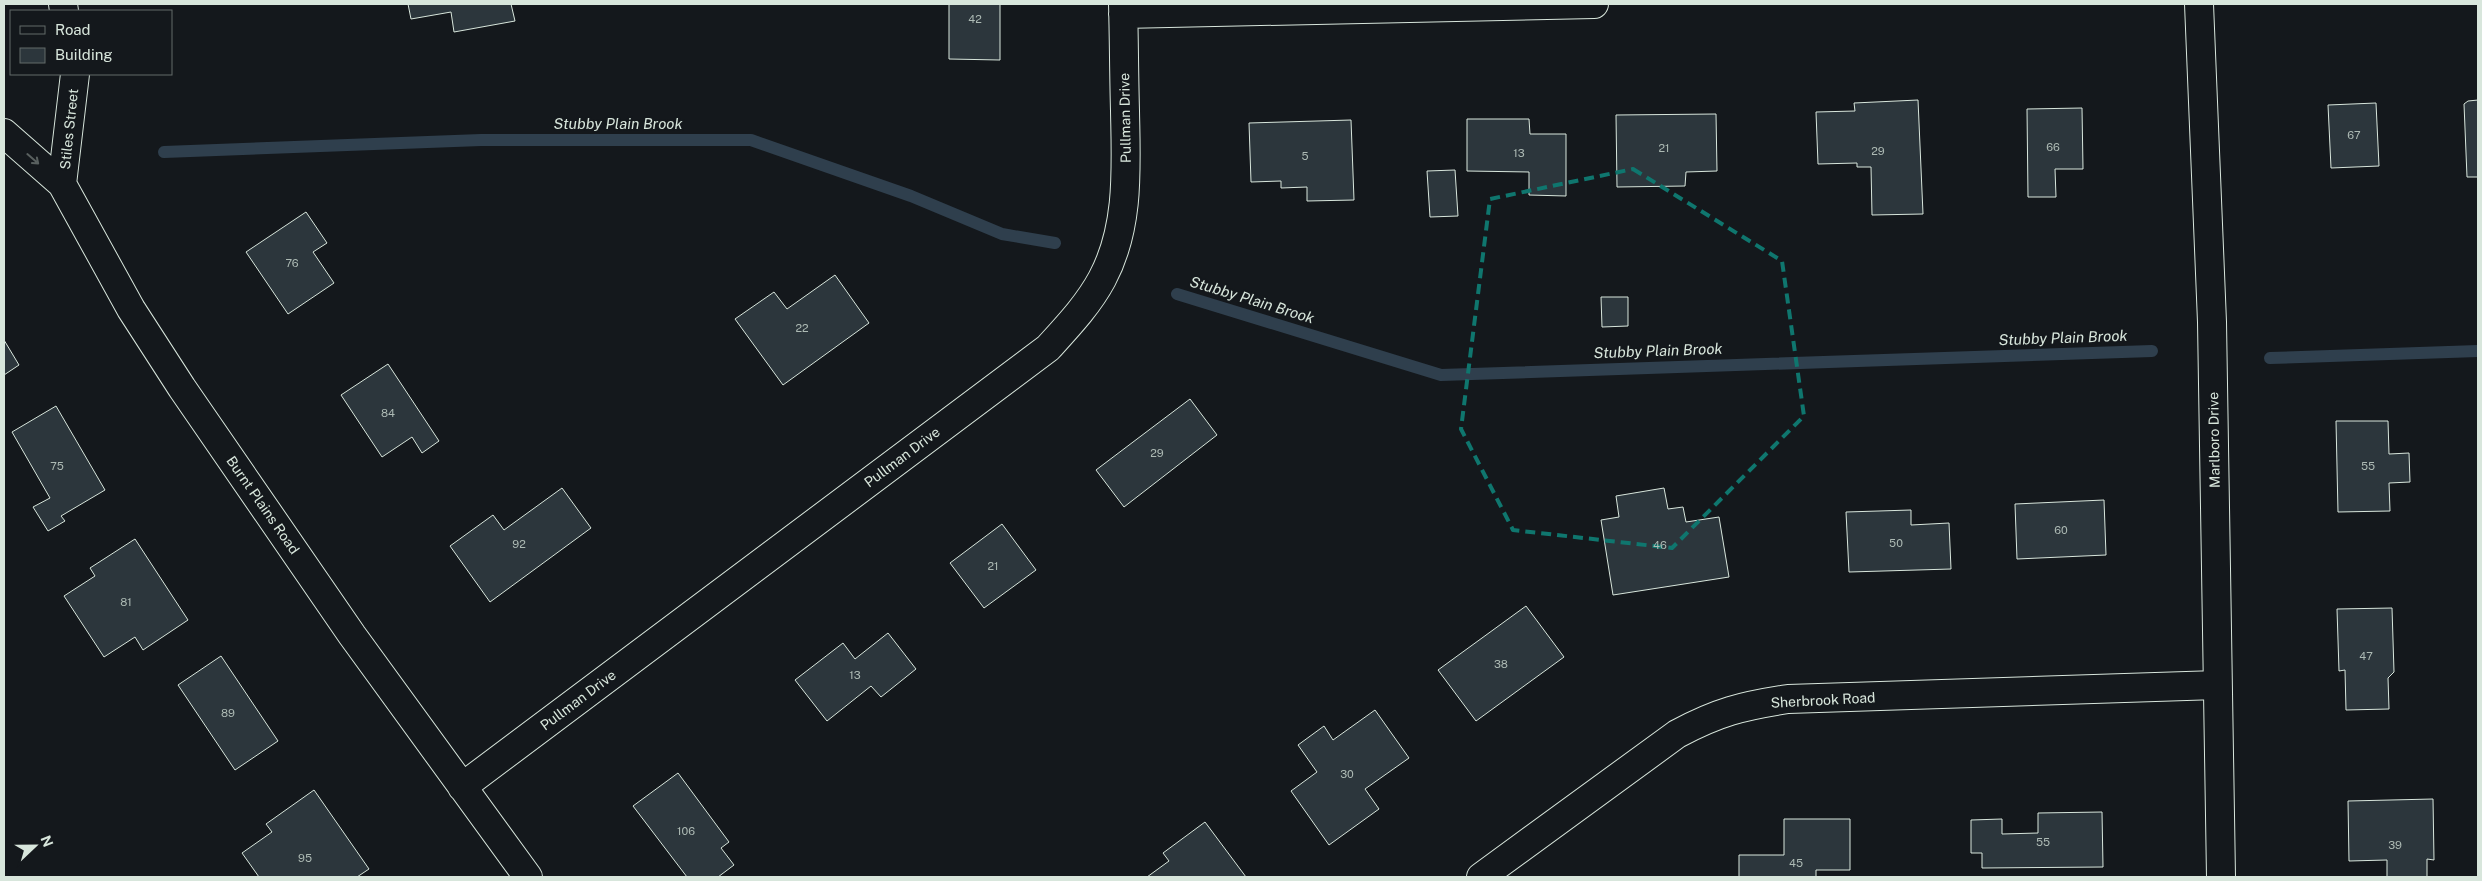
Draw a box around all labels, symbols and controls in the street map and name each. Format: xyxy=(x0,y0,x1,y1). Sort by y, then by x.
legend xyxy=(10,10,172,75)
house number: 42 xyxy=(968,13,982,25)
text: Road xyxy=(55,21,91,38)
text: Building xyxy=(55,46,113,63)
street label: Pullman Drive xyxy=(1116,73,1134,163)
street label: Stiles Street xyxy=(57,88,81,170)
water label: Stubby Plain Brook xyxy=(553,115,683,132)
house number: 67 xyxy=(2347,129,2361,141)
house number: 66 xyxy=(2046,141,2060,153)
house number: 21 xyxy=(1658,142,1670,154)
house number: 29 xyxy=(1871,145,1885,157)
house number: 13 xyxy=(1513,147,1525,159)
house number: 5 xyxy=(1301,150,1309,162)
one-way arrow xyxy=(27,153,40,164)
house number: 76 xyxy=(285,257,299,269)
water label: Stubby Plain Brook xyxy=(1188,273,1317,327)
house number: 22 xyxy=(795,322,809,334)
water label: Stubby Plain Brook xyxy=(1998,327,2129,348)
water label: Stubby Plain Brook xyxy=(1593,340,1724,361)
street label: Marlboro Drive xyxy=(2205,392,2223,488)
house number: 84 xyxy=(381,407,395,419)
street label: Pullman Drive xyxy=(861,423,943,491)
house number: 29 xyxy=(1150,447,1164,459)
street label: Burnt Plains Road xyxy=(223,453,303,557)
house number: 75 xyxy=(50,460,64,472)
house number: 55 xyxy=(2361,460,2375,472)
house number: 60 xyxy=(2054,524,2068,536)
house number: 50 xyxy=(1889,537,1903,549)
house number: 92 xyxy=(512,538,526,550)
house number: 46 xyxy=(1653,539,1667,551)
house number: 21 xyxy=(987,560,999,572)
house number: 81 xyxy=(120,596,132,608)
house number: 47 xyxy=(2359,650,2373,662)
house number: 38 xyxy=(1494,658,1508,670)
street label: Pullman Drive xyxy=(537,666,619,734)
house number: 13 xyxy=(849,669,861,681)
street label: Sherbrook Road xyxy=(1770,689,1876,711)
house number: 89 xyxy=(221,707,235,719)
house number: 30 xyxy=(1340,768,1354,780)
north arrow xyxy=(10,821,60,871)
house number: 106 xyxy=(677,825,695,837)
text: N xyxy=(38,833,57,849)
house number: 55 xyxy=(2036,836,2050,848)
house number: 39 xyxy=(2388,839,2402,851)
house number: 95 xyxy=(298,852,312,864)
house number: 45 xyxy=(1789,857,1803,869)

